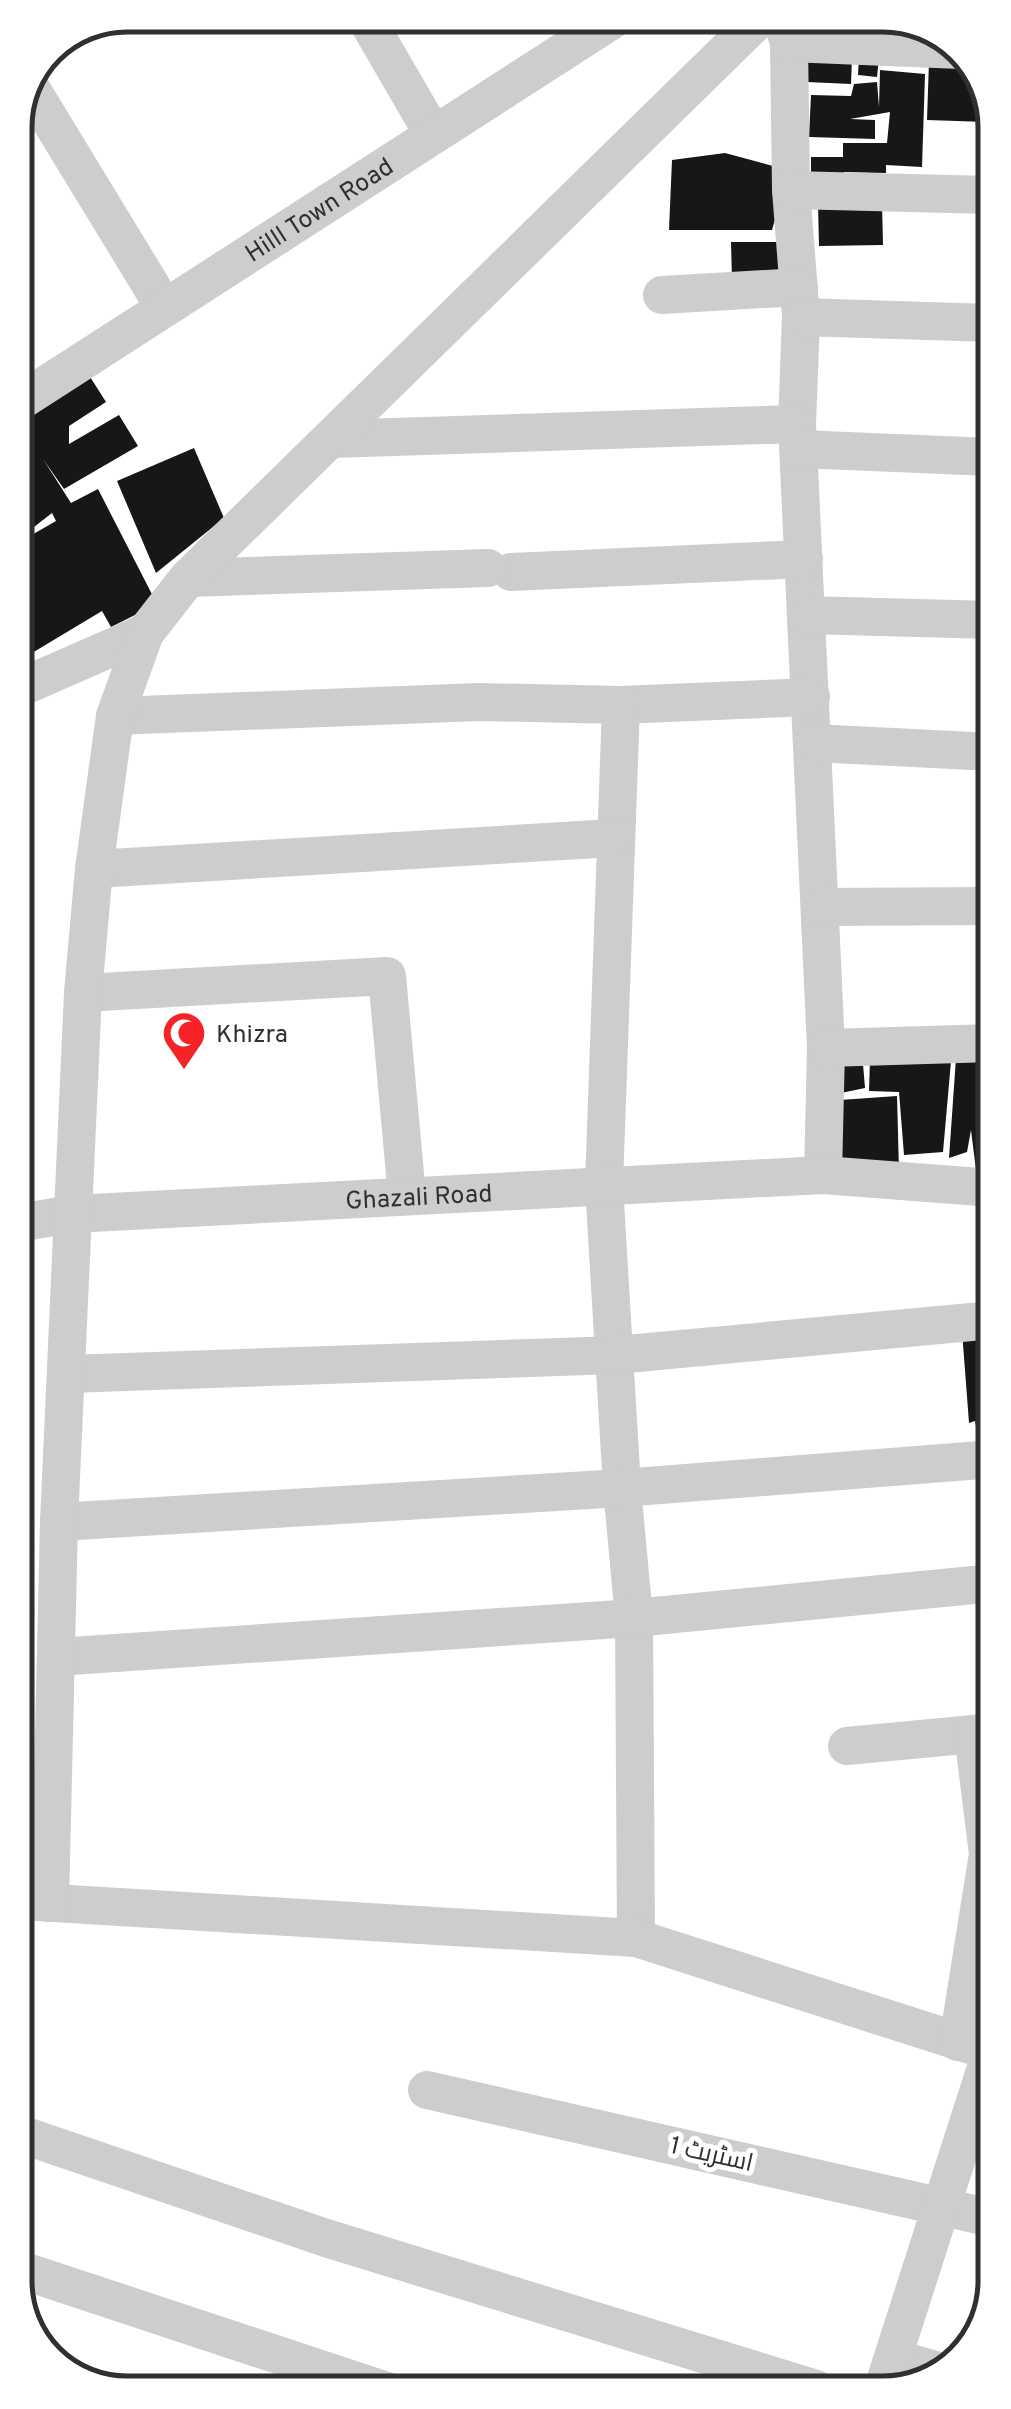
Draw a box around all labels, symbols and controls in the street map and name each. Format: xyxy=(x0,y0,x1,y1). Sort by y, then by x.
street label: Hilll Town Road xyxy=(240,152,401,271)
mosque icon: Khizra xyxy=(161,1010,207,1071)
place label: Khizra xyxy=(216,1020,288,1052)
street label: Ghazali Road xyxy=(345,1179,493,1219)
street label: اسٹریٹ 1 xyxy=(667,2131,756,2181)

